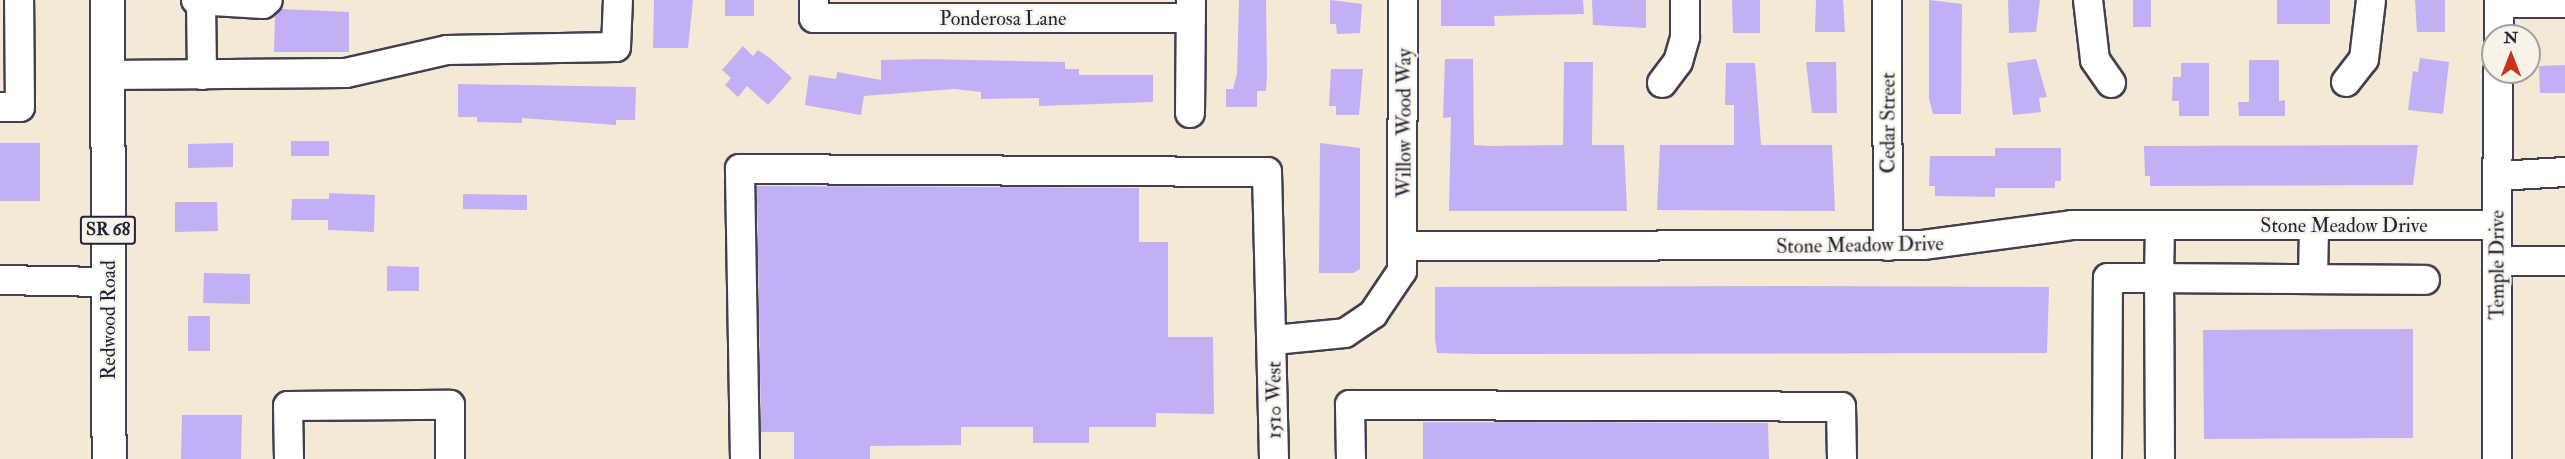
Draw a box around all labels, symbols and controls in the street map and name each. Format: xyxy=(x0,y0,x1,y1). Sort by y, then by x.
street label: Ponderosa Lane xyxy=(940,6,1066,30)
north arrow xyxy=(2481,24,2541,84)
text: N xyxy=(2504,28,2518,48)
street label: Willow Wood Way xyxy=(1392,48,1416,198)
street label: Cedar Street xyxy=(1876,73,1900,173)
street label: Temple Drive xyxy=(2485,210,2509,320)
street label: Stone Meadow Drive xyxy=(2260,213,2428,237)
road number: SR 68 xyxy=(80,215,136,245)
street label: Stone Meadow Drive xyxy=(1776,232,1944,258)
street label: Redwood Road xyxy=(96,260,120,380)
street label: 1510 West xyxy=(1262,361,1286,439)

